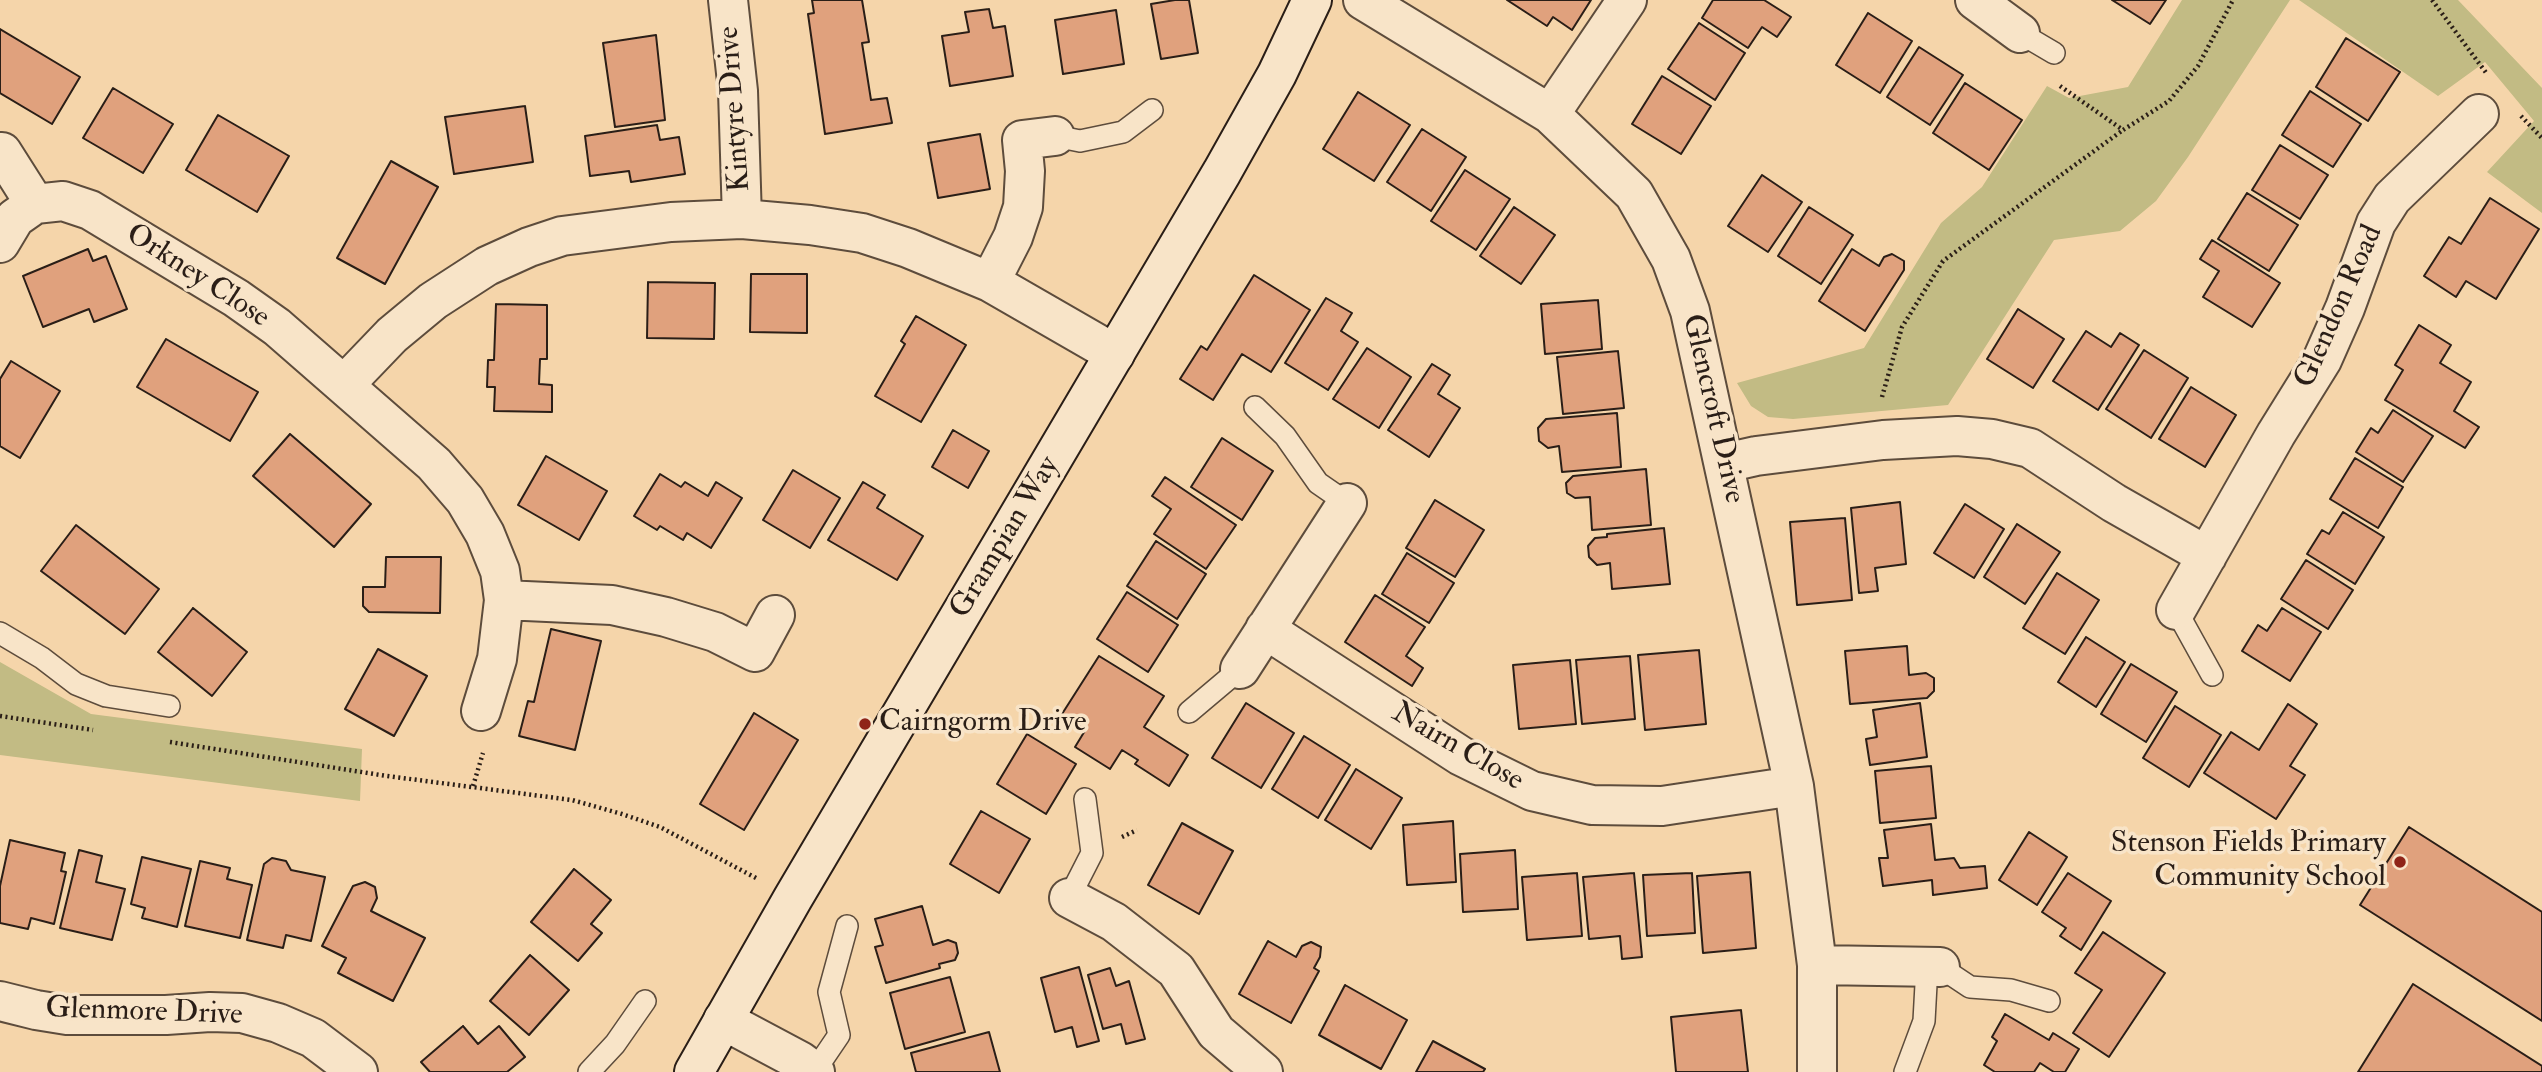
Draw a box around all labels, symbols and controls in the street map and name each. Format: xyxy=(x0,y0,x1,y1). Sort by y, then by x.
street label: Kintyre Drive xyxy=(712,25,760,193)
street label: Orkney Close xyxy=(118,217,276,337)
street label: Glendon Road xyxy=(2288,220,2392,394)
street label: Glencroft Drive xyxy=(1673,311,1751,507)
street label: Grampian Way xyxy=(944,451,1068,625)
street label: Nairn Close xyxy=(1385,696,1529,800)
place label: Cairngorm Drive xyxy=(879,706,1086,742)
marker: Cairngorm Drive xyxy=(857,716,873,732)
place label: Stenson Fields Primary Community School xyxy=(2111,827,2386,897)
marker: Stenson Fields Primary Community School xyxy=(2392,854,2408,870)
street label: Glenmore Drive xyxy=(45,992,243,1034)

